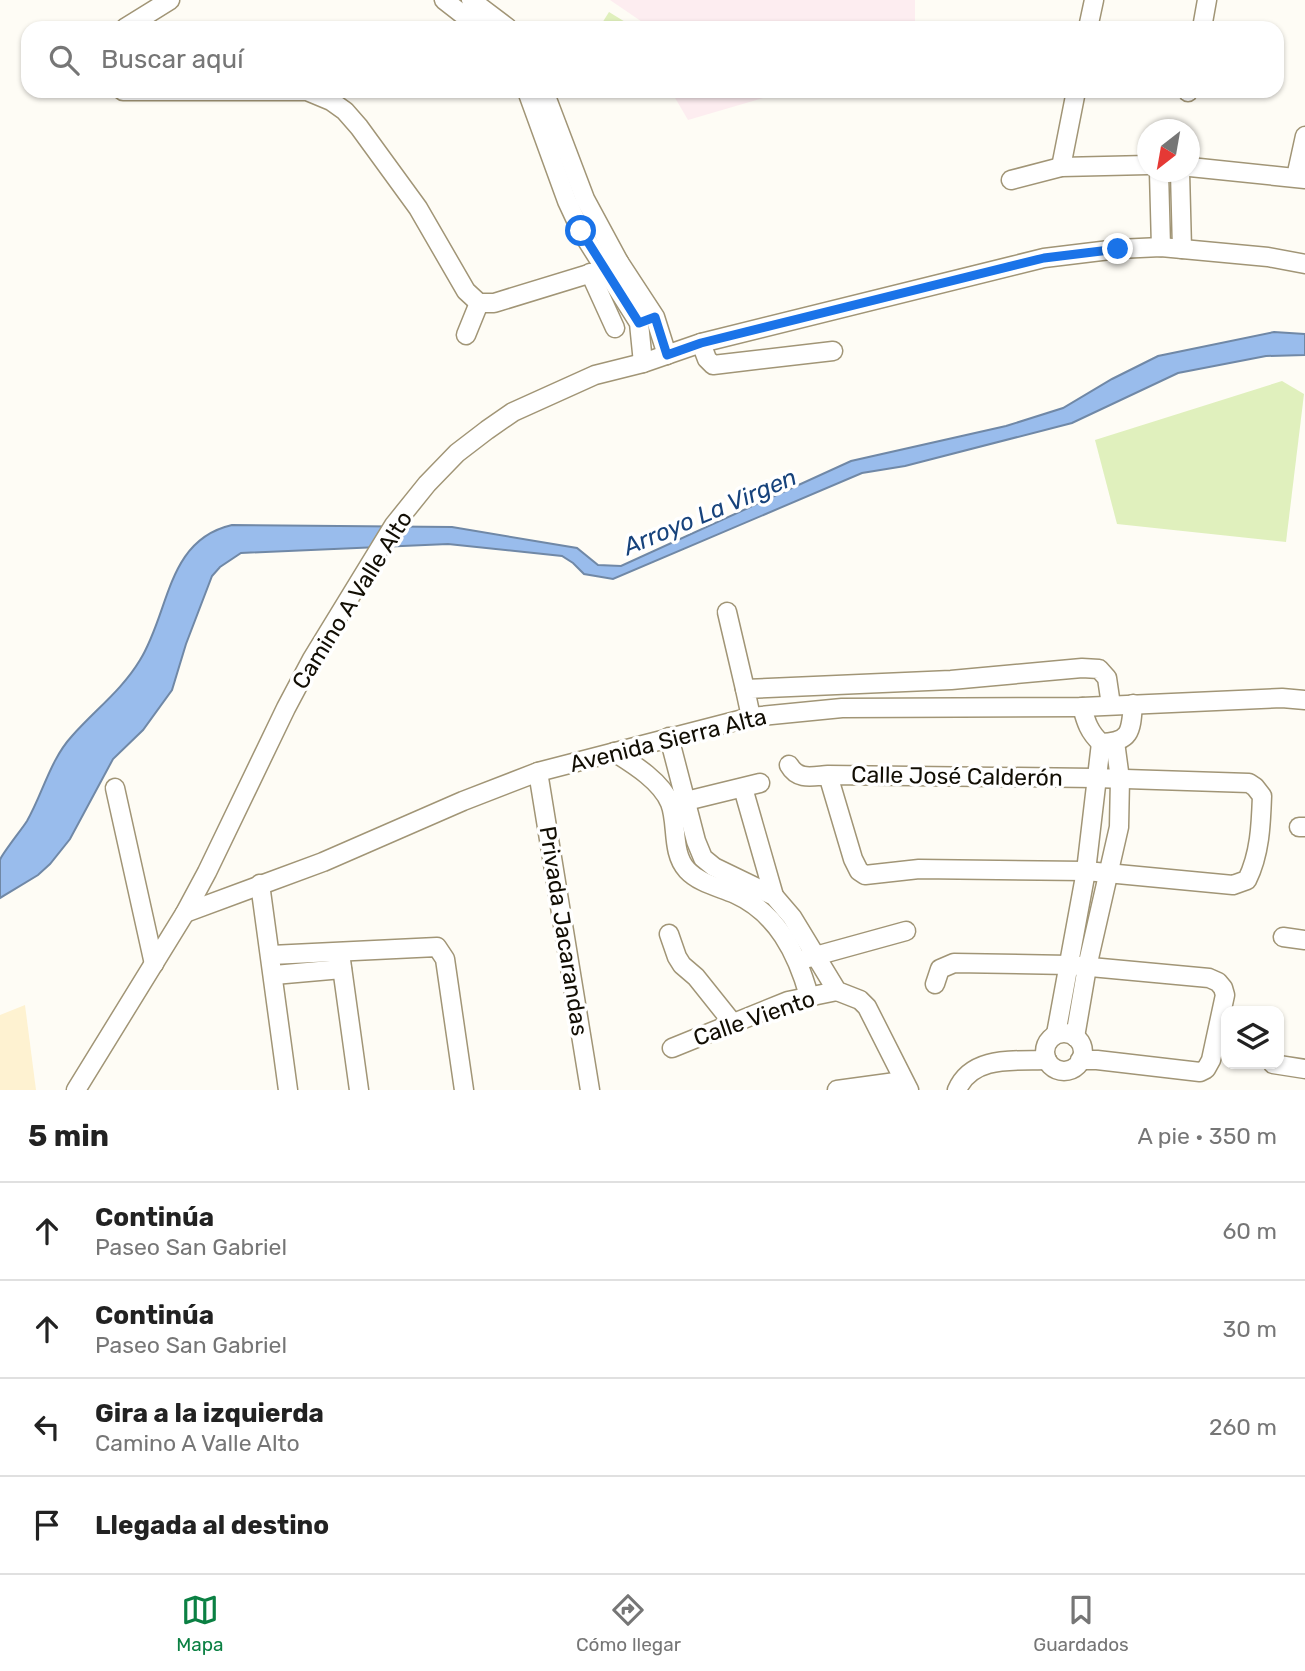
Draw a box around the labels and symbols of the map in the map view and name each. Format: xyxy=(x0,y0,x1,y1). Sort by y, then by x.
north arrow xyxy=(1137,119,1200,182)
route start xyxy=(565,215,596,246)
route end xyxy=(1102,233,1133,264)
water label: Arroyo La Virgen xyxy=(617,463,801,562)
street label: Camino A Valle Alto xyxy=(286,506,418,694)
street label: Avenida Sierra Alta xyxy=(567,702,769,778)
street label: Calle José Calderón xyxy=(851,760,1063,792)
street label: Privada Jacarandas xyxy=(534,824,594,1038)
street label: Calle Viento xyxy=(690,984,818,1052)

